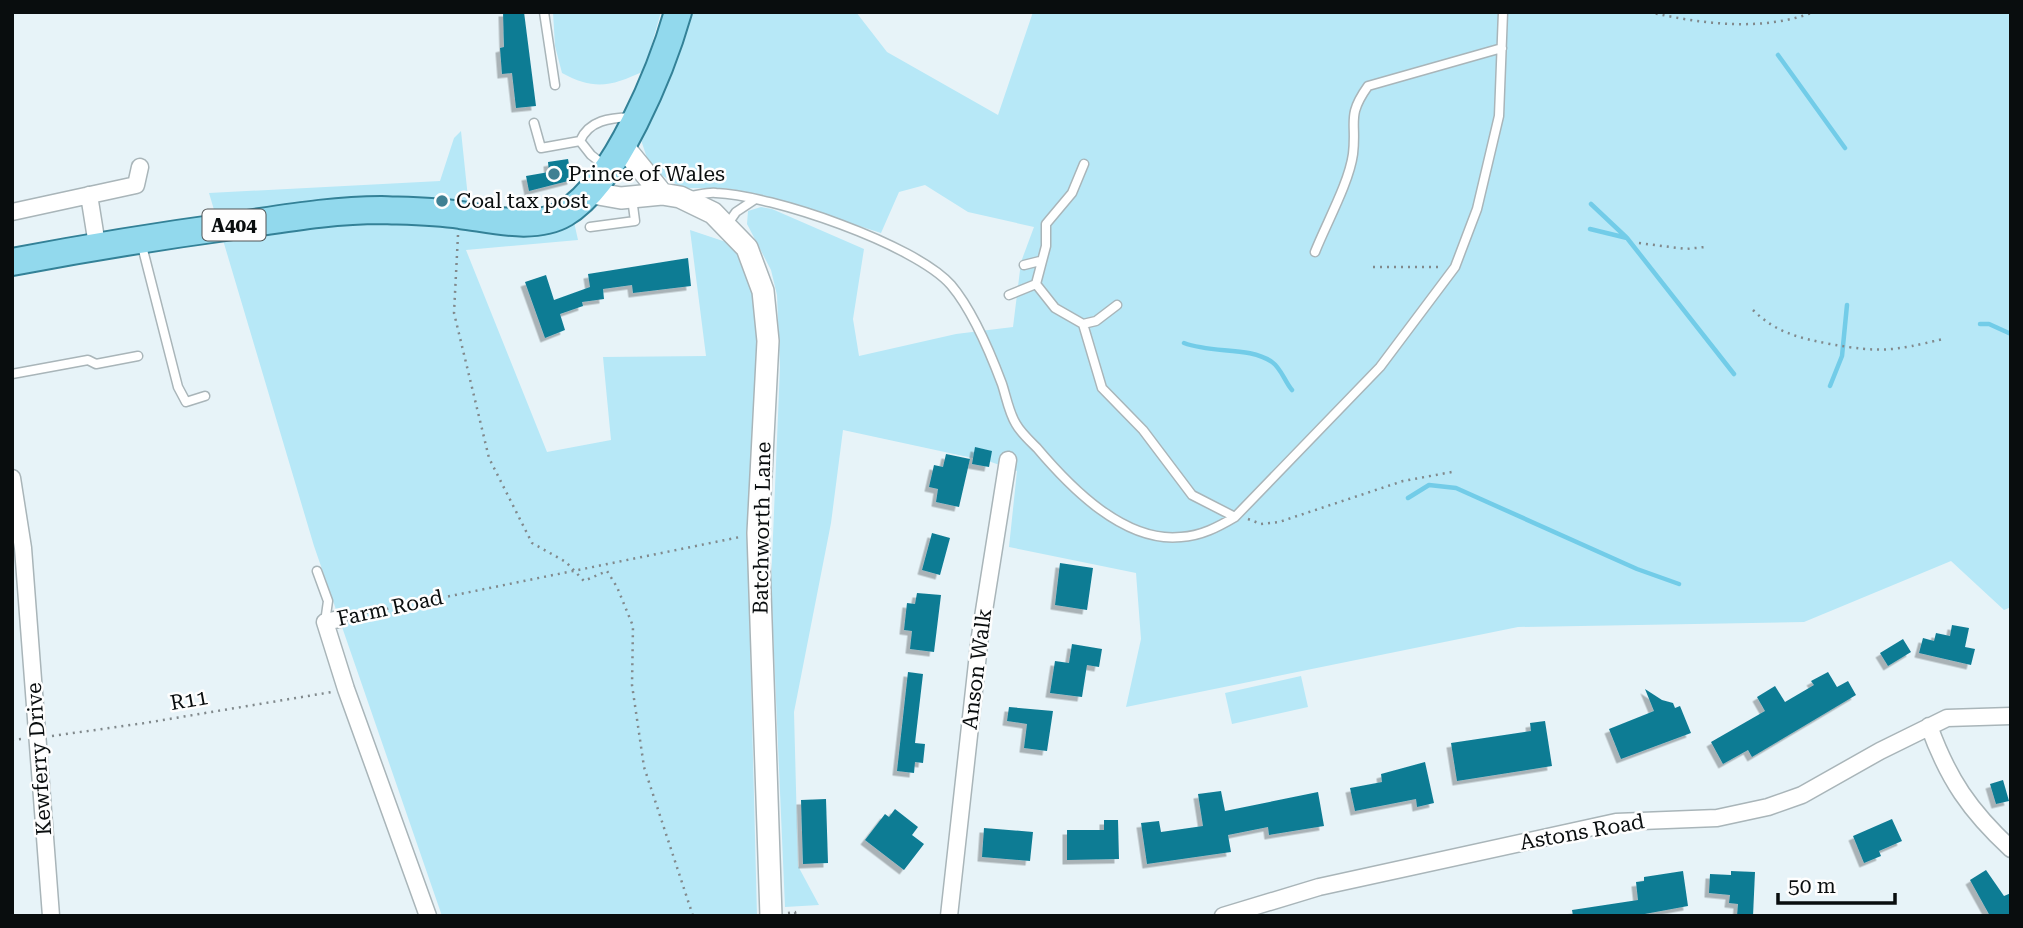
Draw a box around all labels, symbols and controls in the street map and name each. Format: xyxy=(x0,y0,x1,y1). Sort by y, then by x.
place label: Prince of Wales xyxy=(568,162,725,186)
marker: Prince of Wales xyxy=(546,166,562,182)
place label: Coal tax post xyxy=(456,189,588,213)
marker: Coal tax post xyxy=(434,193,450,209)
road number: A404 xyxy=(202,210,266,241)
street label: Batchworth Lane xyxy=(748,441,776,615)
street label: Farm Road xyxy=(335,585,446,631)
street label: Anson Walk xyxy=(958,607,996,731)
street label: Kewferry Drive xyxy=(22,682,56,836)
street label: R11 xyxy=(168,685,210,715)
street label: Astons Road xyxy=(1518,809,1647,855)
scale bar xyxy=(1778,862,1895,906)
text: 50 m xyxy=(1788,874,1836,898)

